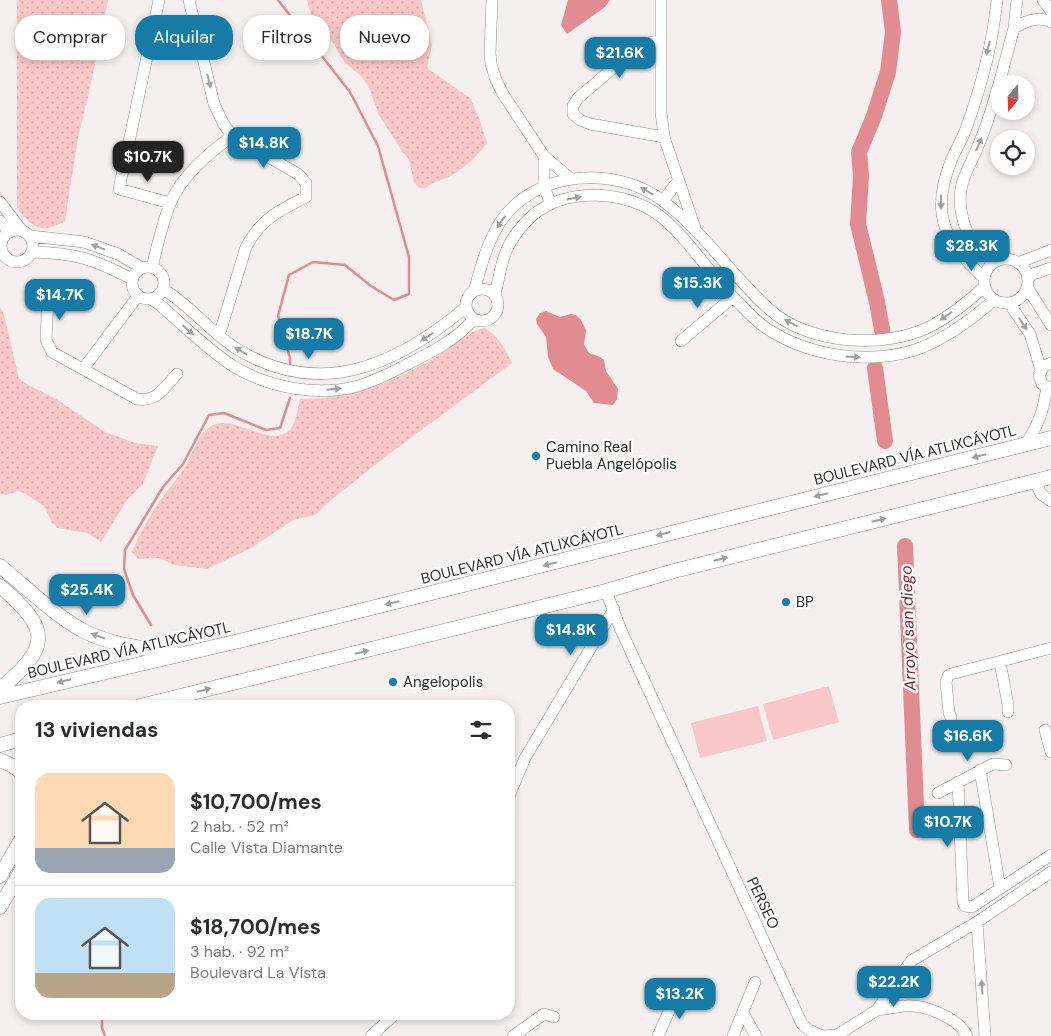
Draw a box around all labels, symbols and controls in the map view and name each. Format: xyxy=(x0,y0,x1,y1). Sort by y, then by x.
chip: Comprar xyxy=(15,15,125,60)
chip: Alquilar xyxy=(135,15,233,60)
chip: Filtros xyxy=(243,15,330,60)
chip: Nuevo xyxy=(340,15,429,60)
pin: $21.6K xyxy=(579,36,661,79)
one-way arrow xyxy=(984,40,992,55)
text: $21.6K xyxy=(596,42,644,63)
one-way arrow xyxy=(205,74,213,89)
north arrow xyxy=(990,75,1035,120)
map controls xyxy=(990,75,1035,175)
pin: $14.8K xyxy=(223,126,305,169)
button: locate xyxy=(990,130,1035,175)
text: $14.8K xyxy=(239,132,289,153)
one-way arrow xyxy=(976,137,983,152)
pin: $10.7K xyxy=(107,140,189,183)
text: $10.7K xyxy=(124,146,172,167)
one-way arrow xyxy=(639,187,654,195)
one-way arrow xyxy=(567,193,583,201)
one-way arrow xyxy=(937,195,945,211)
one-way arrow xyxy=(497,215,506,229)
pin: $28.3K xyxy=(931,230,1013,272)
text: $28.3K xyxy=(945,235,999,256)
one-way arrow xyxy=(90,243,105,251)
pin: $15.3K xyxy=(657,266,739,309)
text: $15.3K xyxy=(673,272,723,293)
pin: $14.7K xyxy=(19,278,101,321)
text: $14.7K xyxy=(36,284,84,305)
one-way arrow xyxy=(939,311,952,321)
pin: $18.7K xyxy=(268,318,350,360)
one-way arrow xyxy=(1019,318,1028,331)
one-way arrow xyxy=(784,319,799,327)
text: $18.7K xyxy=(285,323,333,344)
one-way arrow xyxy=(182,324,194,336)
one-way arrow xyxy=(420,333,433,342)
one-way arrow xyxy=(235,346,248,355)
one-way arrow xyxy=(845,353,861,361)
one-way arrow xyxy=(326,385,342,393)
street label: BOULEVARD VÍA ATLIXCÁYOTL xyxy=(812,420,1018,490)
place label: Camino Real Puebla Angelópolis xyxy=(546,437,677,474)
marker: Camino Real Puebla Angelópolis xyxy=(530,450,542,462)
one-way arrow xyxy=(971,452,986,460)
one-way arrow xyxy=(813,491,828,499)
one-way arrow xyxy=(872,516,887,524)
street label: BOULEVARD VÍA ATLIXCÁYOTL xyxy=(419,519,625,589)
one-way arrow xyxy=(656,530,671,538)
one-way arrow xyxy=(714,555,729,563)
one-way arrow xyxy=(542,560,557,568)
water label: Arroyo san diego xyxy=(895,565,921,692)
pin: $25.4K xyxy=(46,574,128,616)
text: $25.4K xyxy=(60,579,114,600)
place label: BP xyxy=(796,592,814,612)
marker: BP xyxy=(780,596,792,608)
one-way arrow xyxy=(384,599,399,607)
pin: $14.8K xyxy=(530,614,612,656)
street label: BOULEVARD VÍA ATLIXCÁYOTL xyxy=(26,617,233,683)
text: $14.8K xyxy=(546,619,596,640)
one-way arrow xyxy=(90,632,105,640)
one-way arrow xyxy=(354,648,369,656)
place label: Angelopolis xyxy=(403,672,483,692)
marker: Angelopolis xyxy=(387,676,399,688)
one-way arrow xyxy=(57,677,72,685)
one-way arrow xyxy=(196,686,212,694)
text: 13 viviendas xyxy=(35,716,158,744)
icon: filters xyxy=(467,716,495,744)
pin: $16.6K xyxy=(927,720,1009,762)
text: $16.6K xyxy=(943,725,993,746)
text: $10,700/mes xyxy=(190,788,322,816)
icon: home xyxy=(75,793,135,853)
pin: $10.7K xyxy=(907,806,989,848)
text: $10.7K xyxy=(924,811,972,832)
text: 2 hab. · 52 m² xyxy=(190,816,289,837)
text: Calle Vista Diamante xyxy=(190,837,343,858)
street label: PERSEO xyxy=(742,874,784,932)
text: $18,700/mes xyxy=(190,913,321,941)
icon: home xyxy=(75,918,135,978)
text: 3 hab. · 92 m² xyxy=(190,941,289,962)
text: Boulevard La Vista xyxy=(190,962,326,983)
pin: $22.2K xyxy=(853,966,935,1008)
text: $22.2K xyxy=(868,971,920,992)
pin: $13.2K xyxy=(639,978,721,1020)
one-way arrow xyxy=(978,979,986,995)
text: $13.2K xyxy=(656,983,704,1004)

